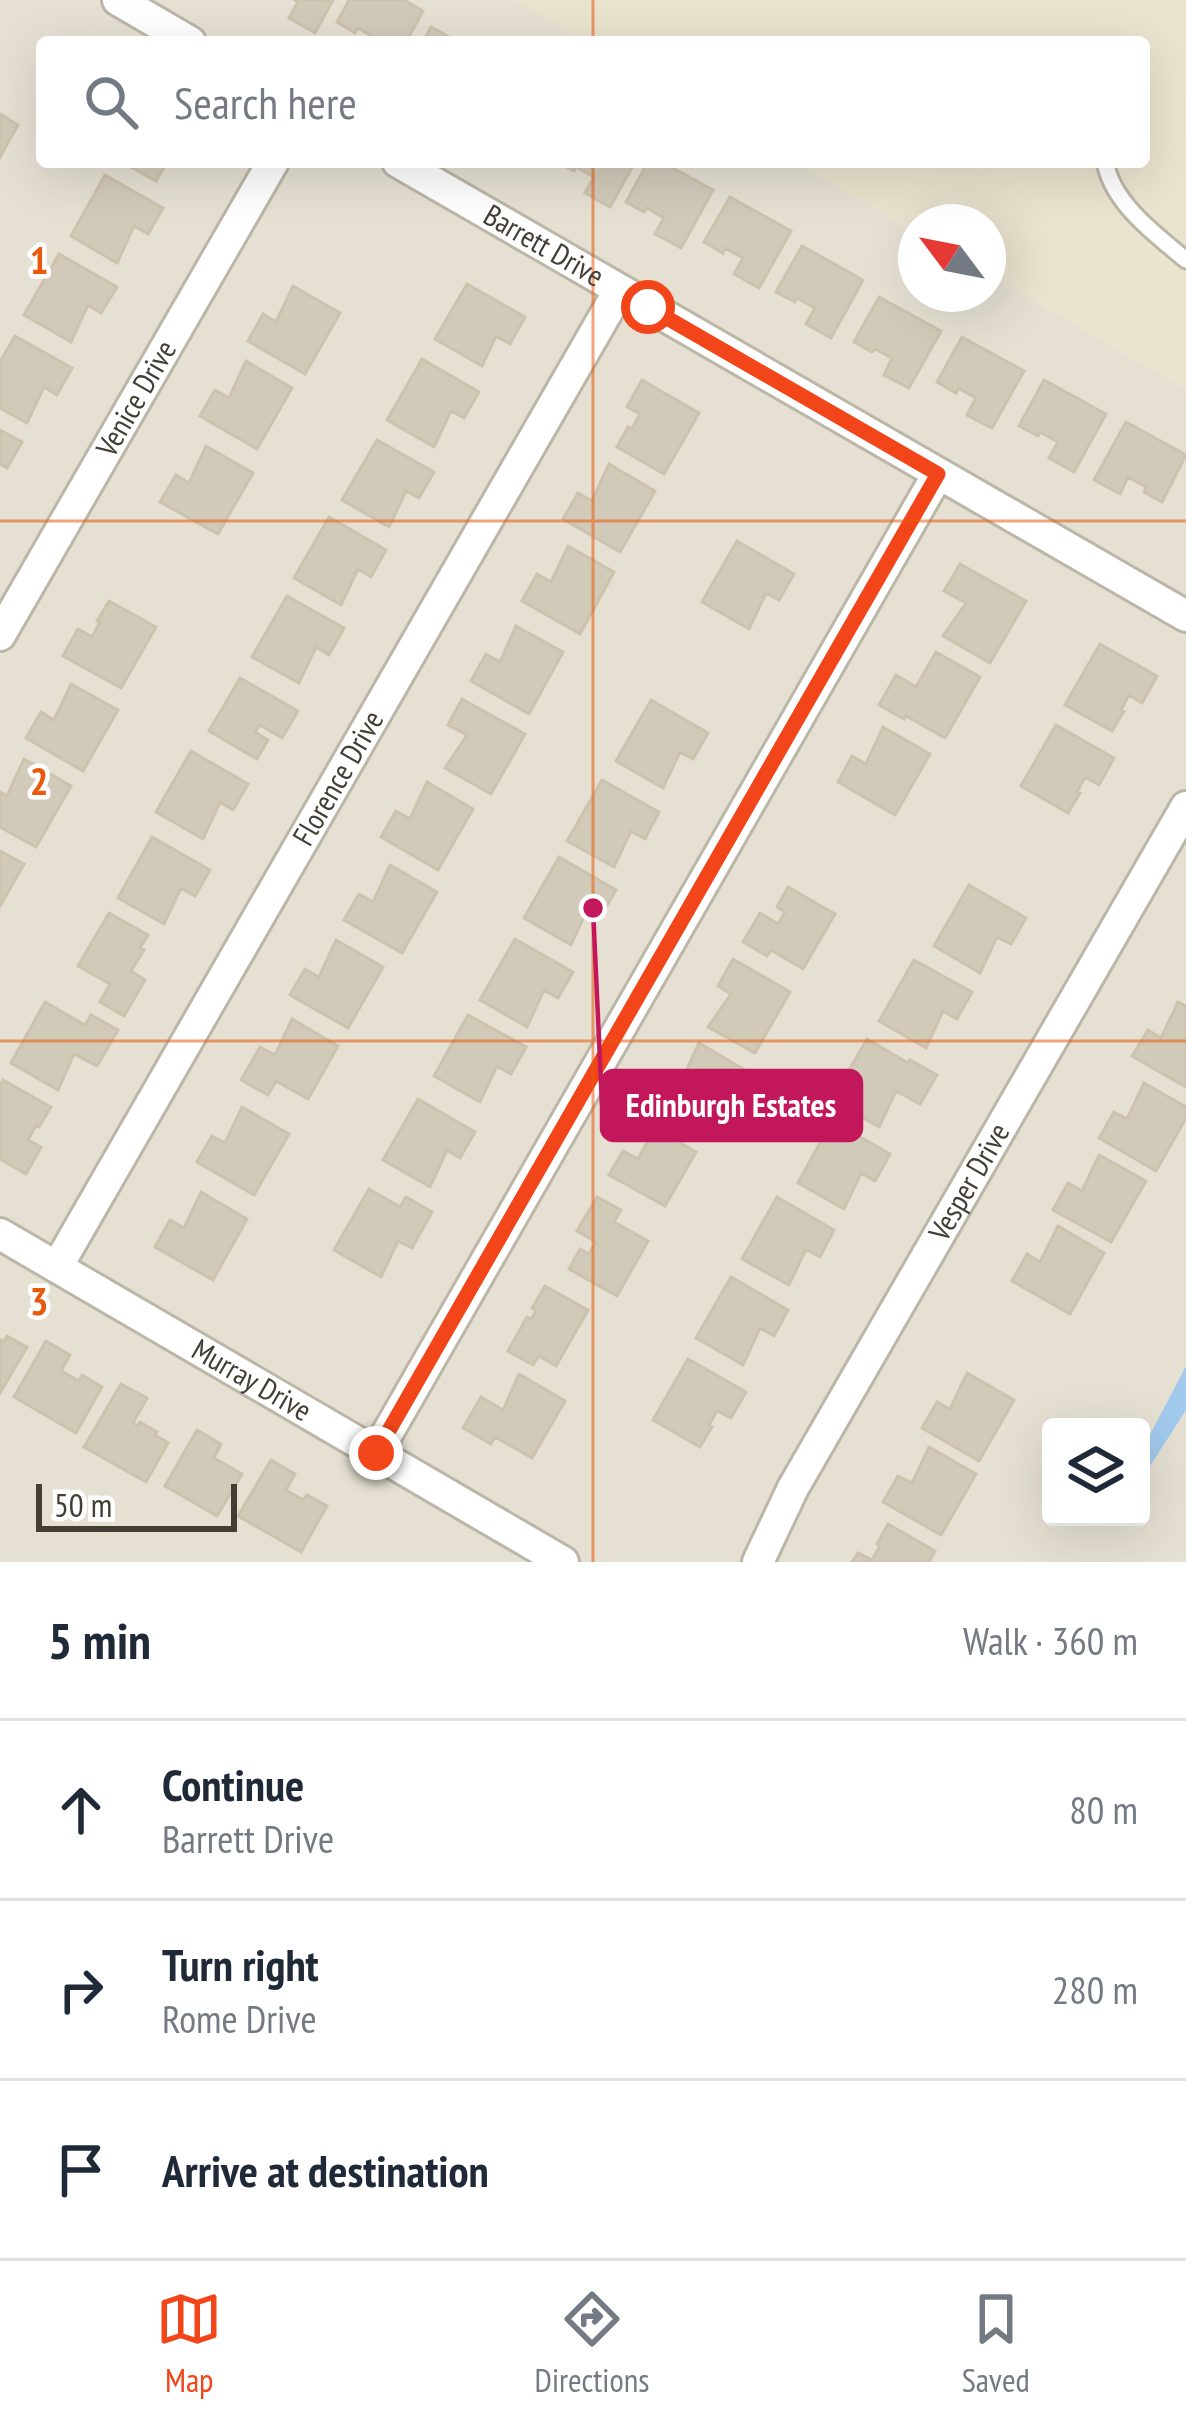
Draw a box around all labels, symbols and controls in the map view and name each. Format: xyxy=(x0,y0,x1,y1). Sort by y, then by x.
search box xyxy=(36,36,1150,168)
icon: search xyxy=(78,69,144,135)
text: Search here xyxy=(174,73,357,131)
street label: Barrett Drive xyxy=(477,195,611,295)
north arrow xyxy=(898,204,1006,312)
text: 1 xyxy=(30,234,48,285)
route start xyxy=(621,280,675,334)
street label: Venice Drive xyxy=(86,333,184,464)
street label: Florence Drive xyxy=(283,703,391,852)
text: 2 xyxy=(30,755,48,806)
callout: Edinburgh Estates xyxy=(602,1071,861,1140)
text: Edinburgh Estates xyxy=(626,1083,836,1126)
street label: Vesper Drive xyxy=(918,1116,1017,1248)
text: 3 xyxy=(30,1275,48,1326)
street label: Murray Drive xyxy=(185,1329,319,1429)
map controls xyxy=(1042,1418,1150,1526)
button: layers xyxy=(1042,1418,1150,1526)
route end xyxy=(349,1426,403,1480)
scale bar xyxy=(36,1478,237,1531)
text: 50 m xyxy=(54,1483,112,1526)
text: 5 min xyxy=(48,1607,151,1673)
text: Walk · 360 m xyxy=(963,1615,1138,1666)
text: Continue xyxy=(162,1755,304,1813)
icon: ahead xyxy=(48,1777,114,1843)
text: 80 m xyxy=(1069,1784,1138,1835)
text: Barrett Drive xyxy=(162,1813,334,1864)
text: Turn right xyxy=(162,1935,319,1993)
icon: right xyxy=(48,1957,114,2023)
text: 280 m xyxy=(1052,1964,1138,2015)
text: Rome Drive xyxy=(162,1993,317,2044)
icon: arrive xyxy=(48,2137,114,2203)
text: Arrive at destination xyxy=(162,2141,489,2199)
tab: Map xyxy=(156,2286,222,2401)
tab: Directions xyxy=(535,2286,649,2401)
tab: Saved xyxy=(962,2286,1030,2401)

